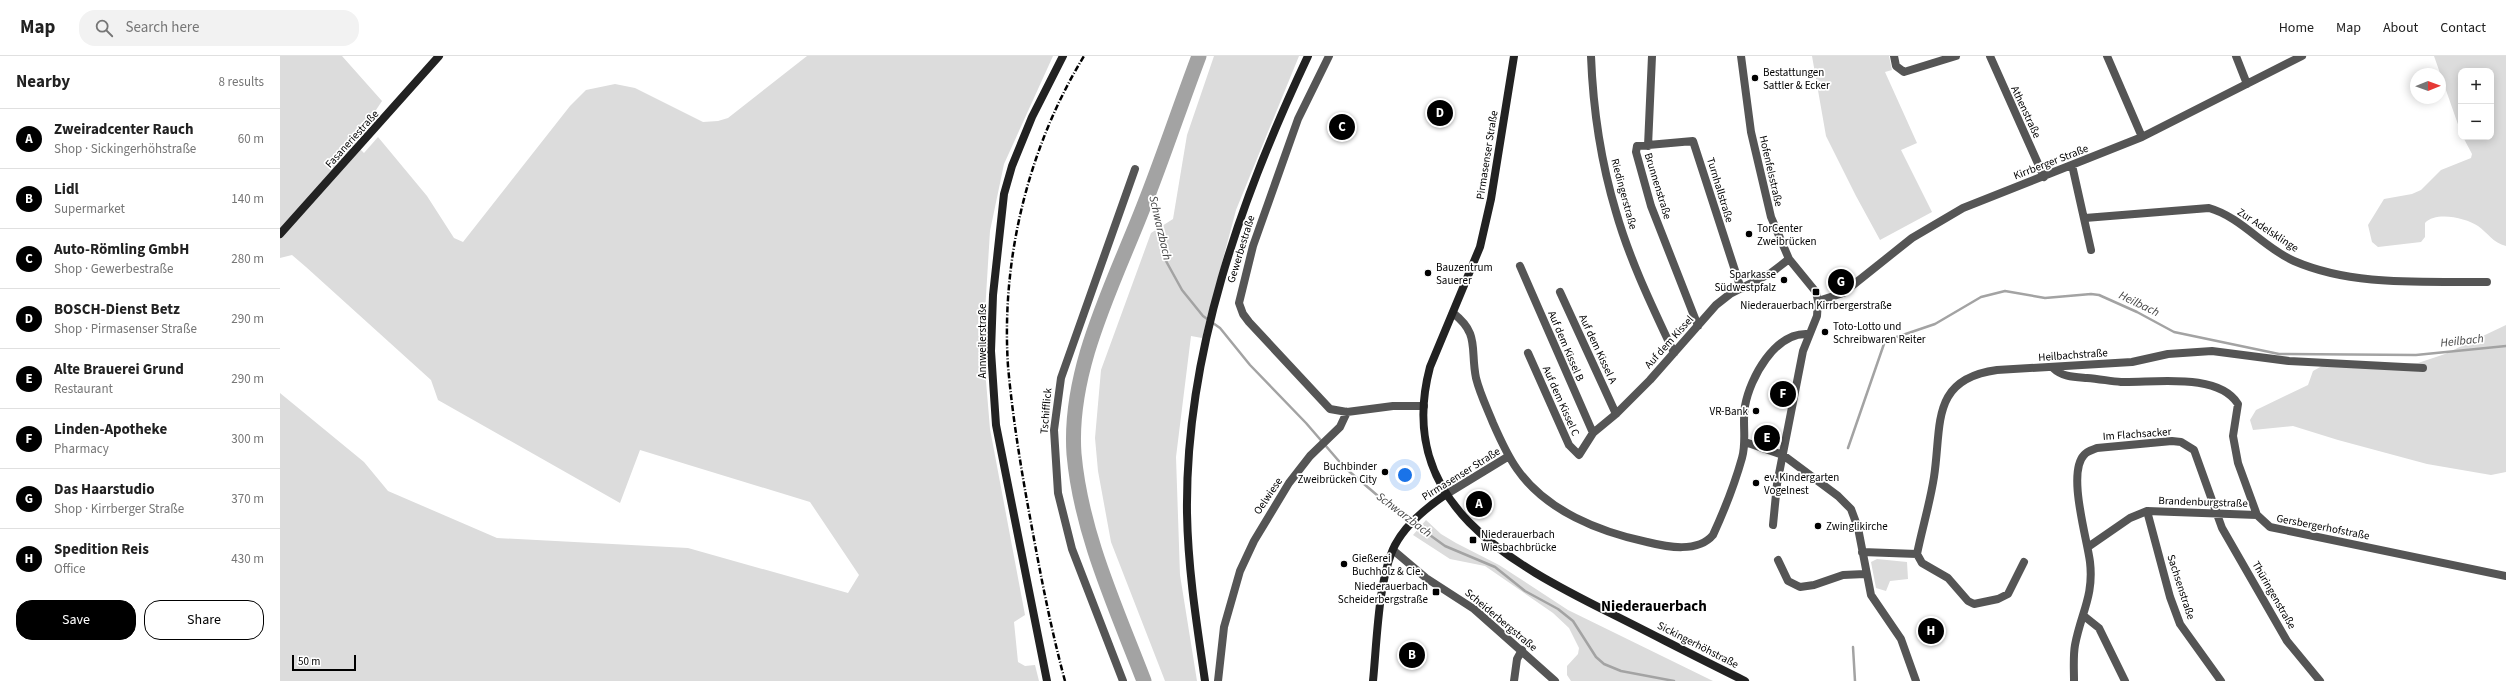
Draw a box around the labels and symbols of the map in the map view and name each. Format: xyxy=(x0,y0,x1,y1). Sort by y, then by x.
place label: Bestattungen Sattler & Ecker xyxy=(1763,65,1830,93)
north arrow xyxy=(2410,68,2446,104)
marker: Bestattungen Sattler & Ecker xyxy=(1750,73,1760,83)
street label: Athenstraße xyxy=(2007,83,2045,141)
pin: D xyxy=(1427,98,1453,128)
street label: Fasaneriestraße xyxy=(322,106,382,171)
street label: Pirmasenser Straße xyxy=(1473,109,1502,201)
pin: C xyxy=(1329,112,1355,142)
street label: Hofenfelsstraße xyxy=(1756,134,1787,209)
street label: Kirrberger Straße xyxy=(2011,141,2091,183)
street label: Brunnenstraße xyxy=(1641,151,1675,222)
street label: Turnhallstraße xyxy=(1703,156,1737,225)
street label: Riedingerstraße xyxy=(1607,157,1641,232)
water label: Schwarzbach xyxy=(1144,194,1176,262)
street label: Zur Adelsklinge xyxy=(2234,205,2302,256)
street label: Gewerbestraße xyxy=(1224,213,1259,285)
place label: TorCenter Zweibrücken xyxy=(1757,221,1816,249)
marker: TorCenter Zweibrücken xyxy=(1744,229,1754,239)
place label: Bauzentrum Sauerer xyxy=(1436,260,1493,288)
place label: Sparkasse Südwestpfalz xyxy=(1715,267,1777,295)
pin: G xyxy=(1828,267,1854,297)
marker: Bauzentrum Sauerer xyxy=(1423,268,1433,278)
marker: Sparkasse Südwestpfalz xyxy=(1779,275,1789,285)
marker: Niederauerbach Kirrbergerstraße xyxy=(1811,287,1821,297)
water label: Heilbach xyxy=(2116,287,2162,321)
place label: Niederauerbach Kirrbergerstraße xyxy=(1740,298,1892,313)
street label: Annweilerstraße xyxy=(975,303,990,379)
street label: Auf dem Kissel B xyxy=(1544,308,1588,384)
street label: Auf dem Kissel A xyxy=(1575,312,1621,386)
street label: Auf dem Kissel xyxy=(1641,312,1697,372)
place label: Toto-Lotto und Schreibwaren Reiter xyxy=(1833,319,1926,347)
marker: Toto-Lotto und Schreibwaren Reiter xyxy=(1820,327,1830,337)
water label: Heilbach xyxy=(2440,330,2484,352)
street label: Heilbachstraße xyxy=(2038,345,2109,365)
street label: Auf dem Kissel C xyxy=(1539,364,1583,438)
pin: F xyxy=(1770,379,1796,409)
street label: Tschifflick xyxy=(1037,387,1056,435)
place label: VR-Bank xyxy=(1710,404,1749,419)
marker: VR-Bank xyxy=(1751,406,1761,416)
pin: E xyxy=(1754,423,1780,453)
street label: Im Flachsacker xyxy=(2102,424,2172,444)
street label: Pirmasenser Straße xyxy=(1419,444,1504,504)
place label: Buchbinder Zweibrücken City xyxy=(1298,459,1377,487)
your location xyxy=(1395,465,1415,485)
marker: Buchbinder Zweibrücken City xyxy=(1380,467,1390,477)
place label: ev. Kindergarten Vogelnest xyxy=(1764,470,1839,498)
street label: Oelwiese xyxy=(1250,474,1286,517)
marker: ev. Kindergarten Vogelnest xyxy=(1751,478,1761,488)
water label: Schwarzbach xyxy=(1373,488,1435,542)
pin: A xyxy=(1466,489,1492,519)
street label: Brandenburgstraße xyxy=(2158,493,2249,511)
street label: Gersbergerhofstraße xyxy=(2275,511,2371,543)
place label: Zwinglikirche xyxy=(1826,519,1888,534)
marker: Zwinglikirche xyxy=(1813,521,1823,531)
place label: Niederauerbach Wiesbachbrücke xyxy=(1481,527,1557,555)
marker: Niederauerbach Wiesbachbrücke xyxy=(1468,535,1478,545)
place label: Gießerei Buchholz & Cie. xyxy=(1352,551,1423,579)
street label: Sachsenstraße xyxy=(2163,553,2199,622)
street label: Thüringenstraße xyxy=(2248,558,2300,632)
marker: Gießerei Buchholz & Cie. xyxy=(1339,559,1349,569)
place label: Niederauerbach Scheiderbergstraße xyxy=(1338,579,1429,607)
street label: Scheiderbergstraße xyxy=(1462,585,1541,655)
marker: Niederauerbach Scheiderbergstraße xyxy=(1431,587,1441,597)
district label: Niederauerbach xyxy=(1601,596,1707,617)
pin: H xyxy=(1918,616,1944,646)
street label: Sickingerhöhstraße xyxy=(1655,618,1742,672)
pin: B xyxy=(1399,640,1425,670)
scale bar xyxy=(292,653,356,672)

